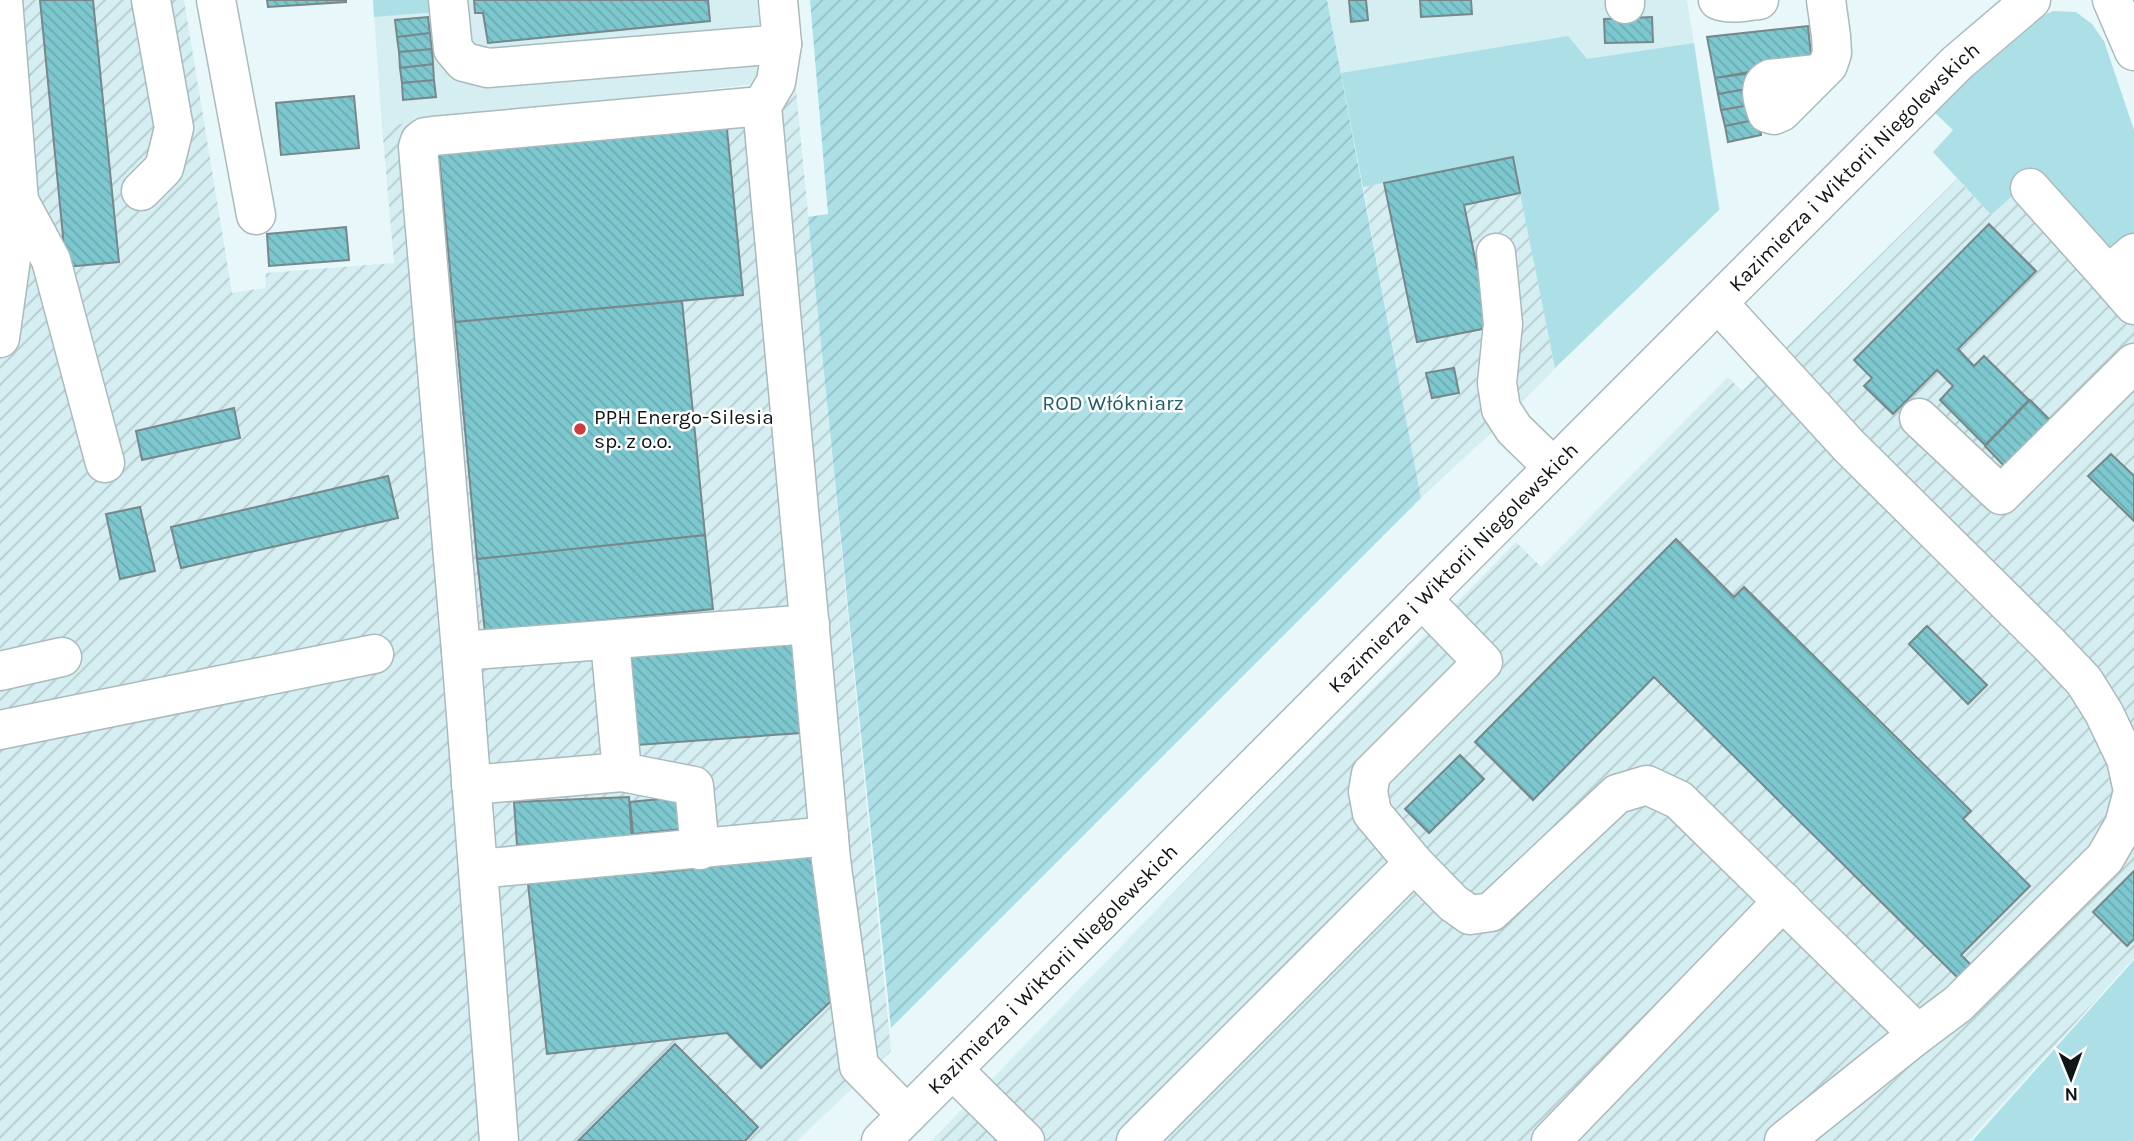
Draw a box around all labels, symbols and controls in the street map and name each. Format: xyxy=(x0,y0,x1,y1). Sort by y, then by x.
street label: Kazimierza i Wiktorii Niegolewskich xyxy=(1724,37,1984,296)
park label: ROD Włókniarz xyxy=(1042,391,1184,415)
place label: PPH Energo-Silesia sp. z o.o. xyxy=(594,405,774,453)
marker: PPH Energo-Silesia sp. z o.o. xyxy=(572,421,588,437)
street label: Kazimierza i Wiktorii Niegolewskich xyxy=(1323,438,1583,698)
street label: Kazimierza i Wiktorii Niegolewskich xyxy=(923,839,1182,1099)
north arrow xyxy=(2036,1043,2106,1113)
text: N xyxy=(2064,1083,2078,1105)

